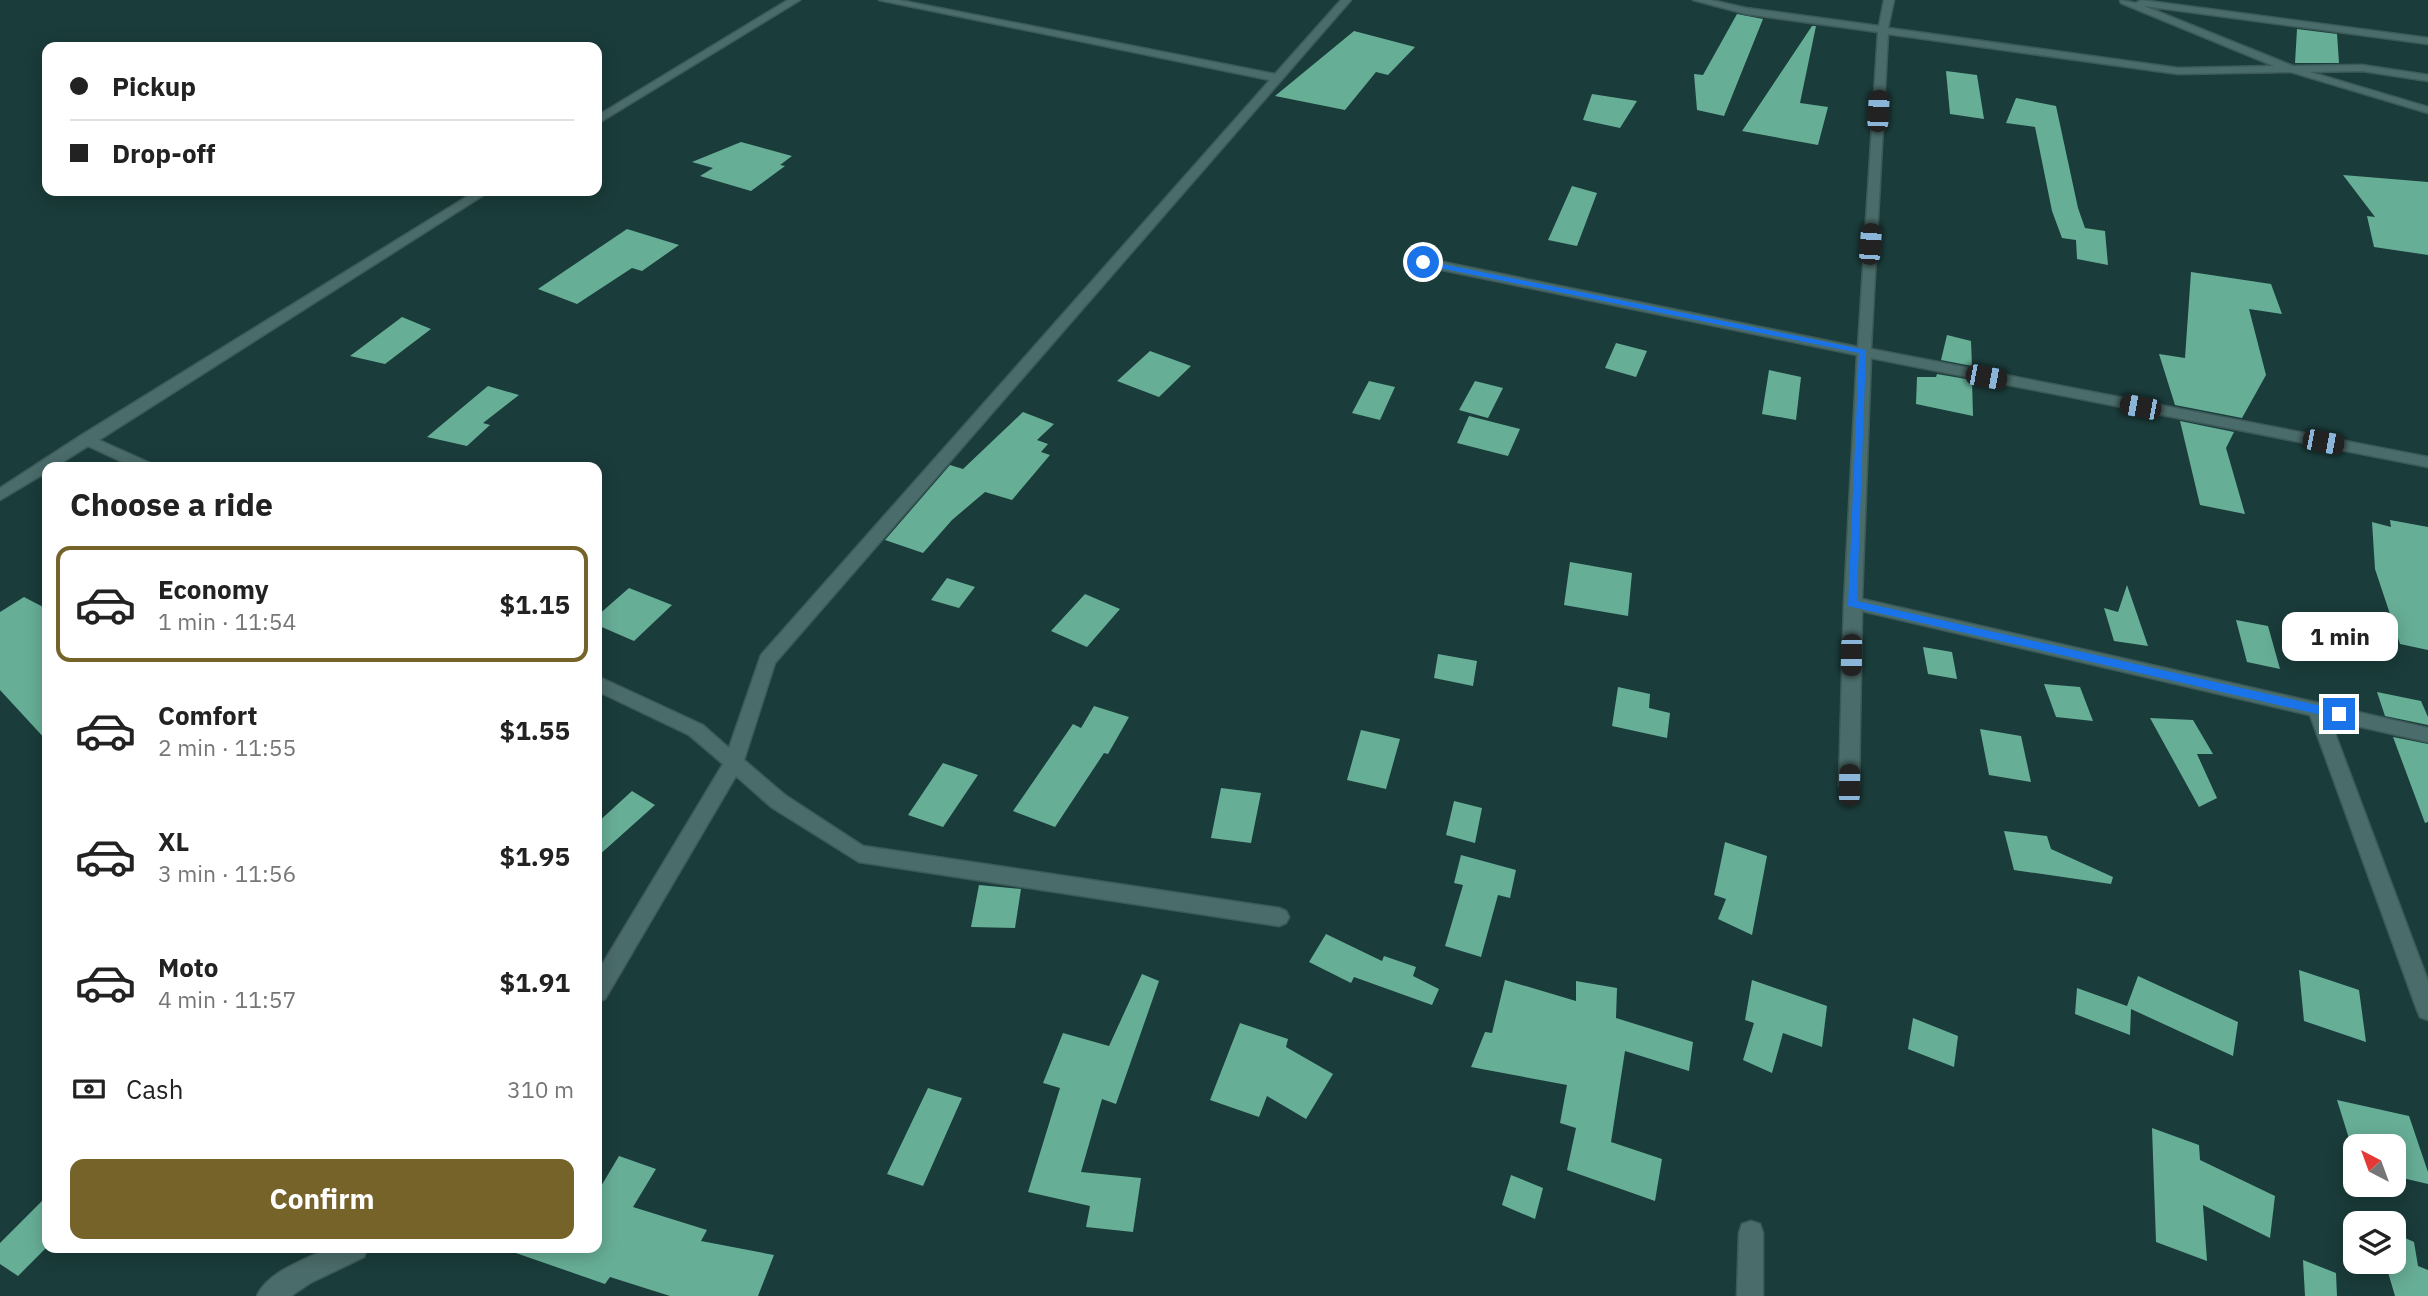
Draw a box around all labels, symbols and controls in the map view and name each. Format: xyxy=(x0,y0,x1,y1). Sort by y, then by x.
text: Pickup xyxy=(112,69,196,103)
car xyxy=(1867,89,1890,133)
text: Drop-off xyxy=(112,136,215,170)
car xyxy=(1859,222,1882,266)
route start xyxy=(1407,246,1439,278)
car xyxy=(1964,363,2009,391)
car xyxy=(2118,393,2163,421)
car xyxy=(2301,428,2346,456)
text: Choose a ride xyxy=(70,483,273,525)
text: Economy xyxy=(158,572,269,606)
icon: car xyxy=(74,573,137,636)
text: $1.15 xyxy=(500,587,570,621)
text: 1 min · 11:54 xyxy=(158,606,296,636)
callout: 1 min xyxy=(2281,612,2397,662)
text: 1 min xyxy=(2310,621,2370,651)
car xyxy=(1841,634,1862,676)
text: Comfort xyxy=(158,698,257,732)
route end xyxy=(2323,698,2355,730)
icon: car xyxy=(74,699,137,762)
text: $1.55 xyxy=(500,713,570,747)
text: 2 min · 11:55 xyxy=(158,732,296,762)
car xyxy=(1839,764,1860,806)
text: XL xyxy=(158,824,189,858)
icon: car xyxy=(74,825,137,888)
text: $1.95 xyxy=(500,839,570,873)
text: 3 min · 11:56 xyxy=(158,858,296,888)
text: Moto xyxy=(158,950,218,984)
icon: car xyxy=(74,951,137,1014)
text: $1.91 xyxy=(500,965,570,999)
text: 4 min · 11:57 xyxy=(158,984,296,1014)
icon: cash xyxy=(70,1070,108,1108)
text: Cash xyxy=(126,1072,183,1106)
text: 310 m xyxy=(507,1074,574,1104)
north arrow xyxy=(2343,1134,2406,1197)
map controls xyxy=(2343,1134,2406,1274)
button: Confirm xyxy=(70,1159,574,1239)
button: layers xyxy=(2343,1211,2406,1274)

